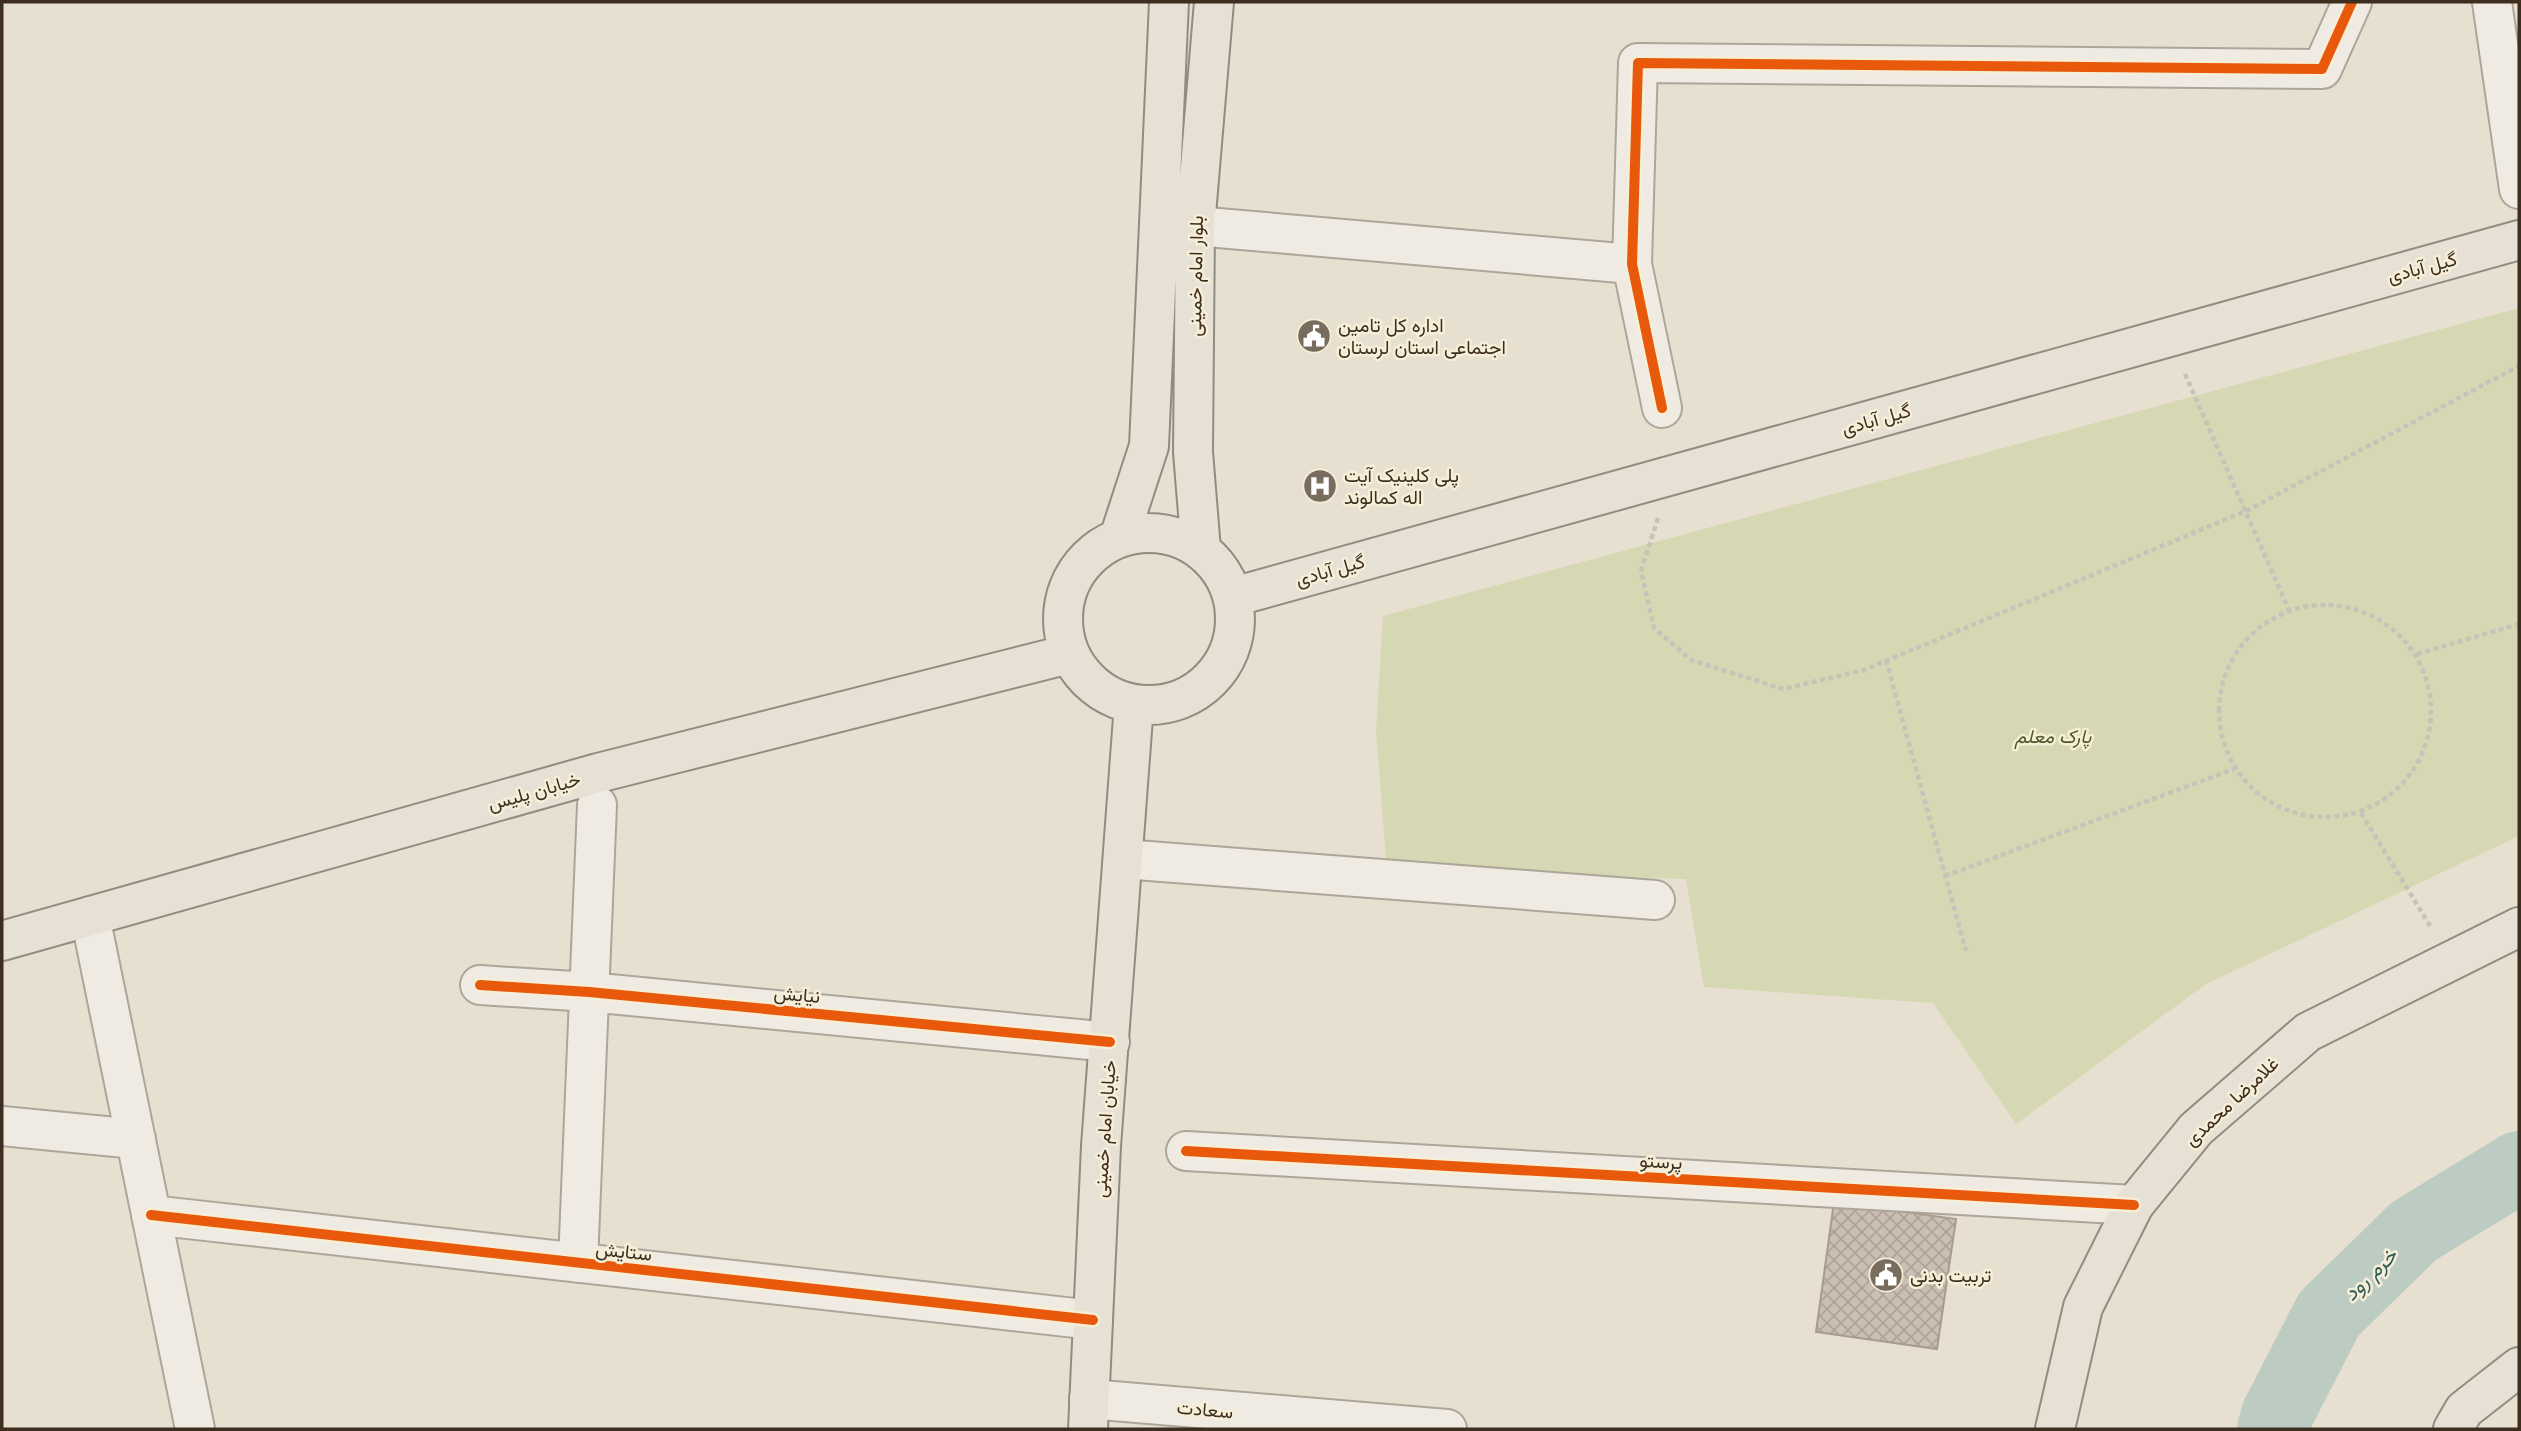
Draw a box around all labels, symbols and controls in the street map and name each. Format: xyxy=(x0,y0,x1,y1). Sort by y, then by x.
street label: بلوار امام خمینی xyxy=(1182,215,1209,337)
street label: گیل آبادی xyxy=(2385,246,2459,288)
place label: اداره کل تامین اجتماعی استان لرستان xyxy=(1338,313,1506,359)
public building icon: اداره کل تامین اجتماعی استان لرستان xyxy=(1295,317,1333,355)
street label: گیل آبادی xyxy=(1838,398,1914,440)
place label: پلی کلینیک آیت اله کمالوند xyxy=(1344,463,1459,509)
hospital icon: پلی کلینیک آیت اله کمالوند xyxy=(1301,467,1339,505)
street label: گیل آبادی xyxy=(1292,549,1368,591)
park label: پارک معلم xyxy=(2014,724,2092,750)
street label: خیابان پلیس xyxy=(485,766,584,818)
street label: نیایش xyxy=(773,980,821,1008)
street label: غلامرضا محمدی xyxy=(2179,1051,2283,1151)
street label: خیابان امام خمینی xyxy=(1087,1059,1122,1199)
street label: پرستو xyxy=(1639,1148,1683,1176)
street label: ستایش xyxy=(595,1236,653,1266)
water label: خرم رود xyxy=(2337,1241,2404,1307)
public building icon: تربیت بدنی xyxy=(1867,1256,1905,1294)
place label: تربیت بدنی xyxy=(1910,1263,1991,1287)
street label: سعادت xyxy=(1176,1395,1234,1423)

